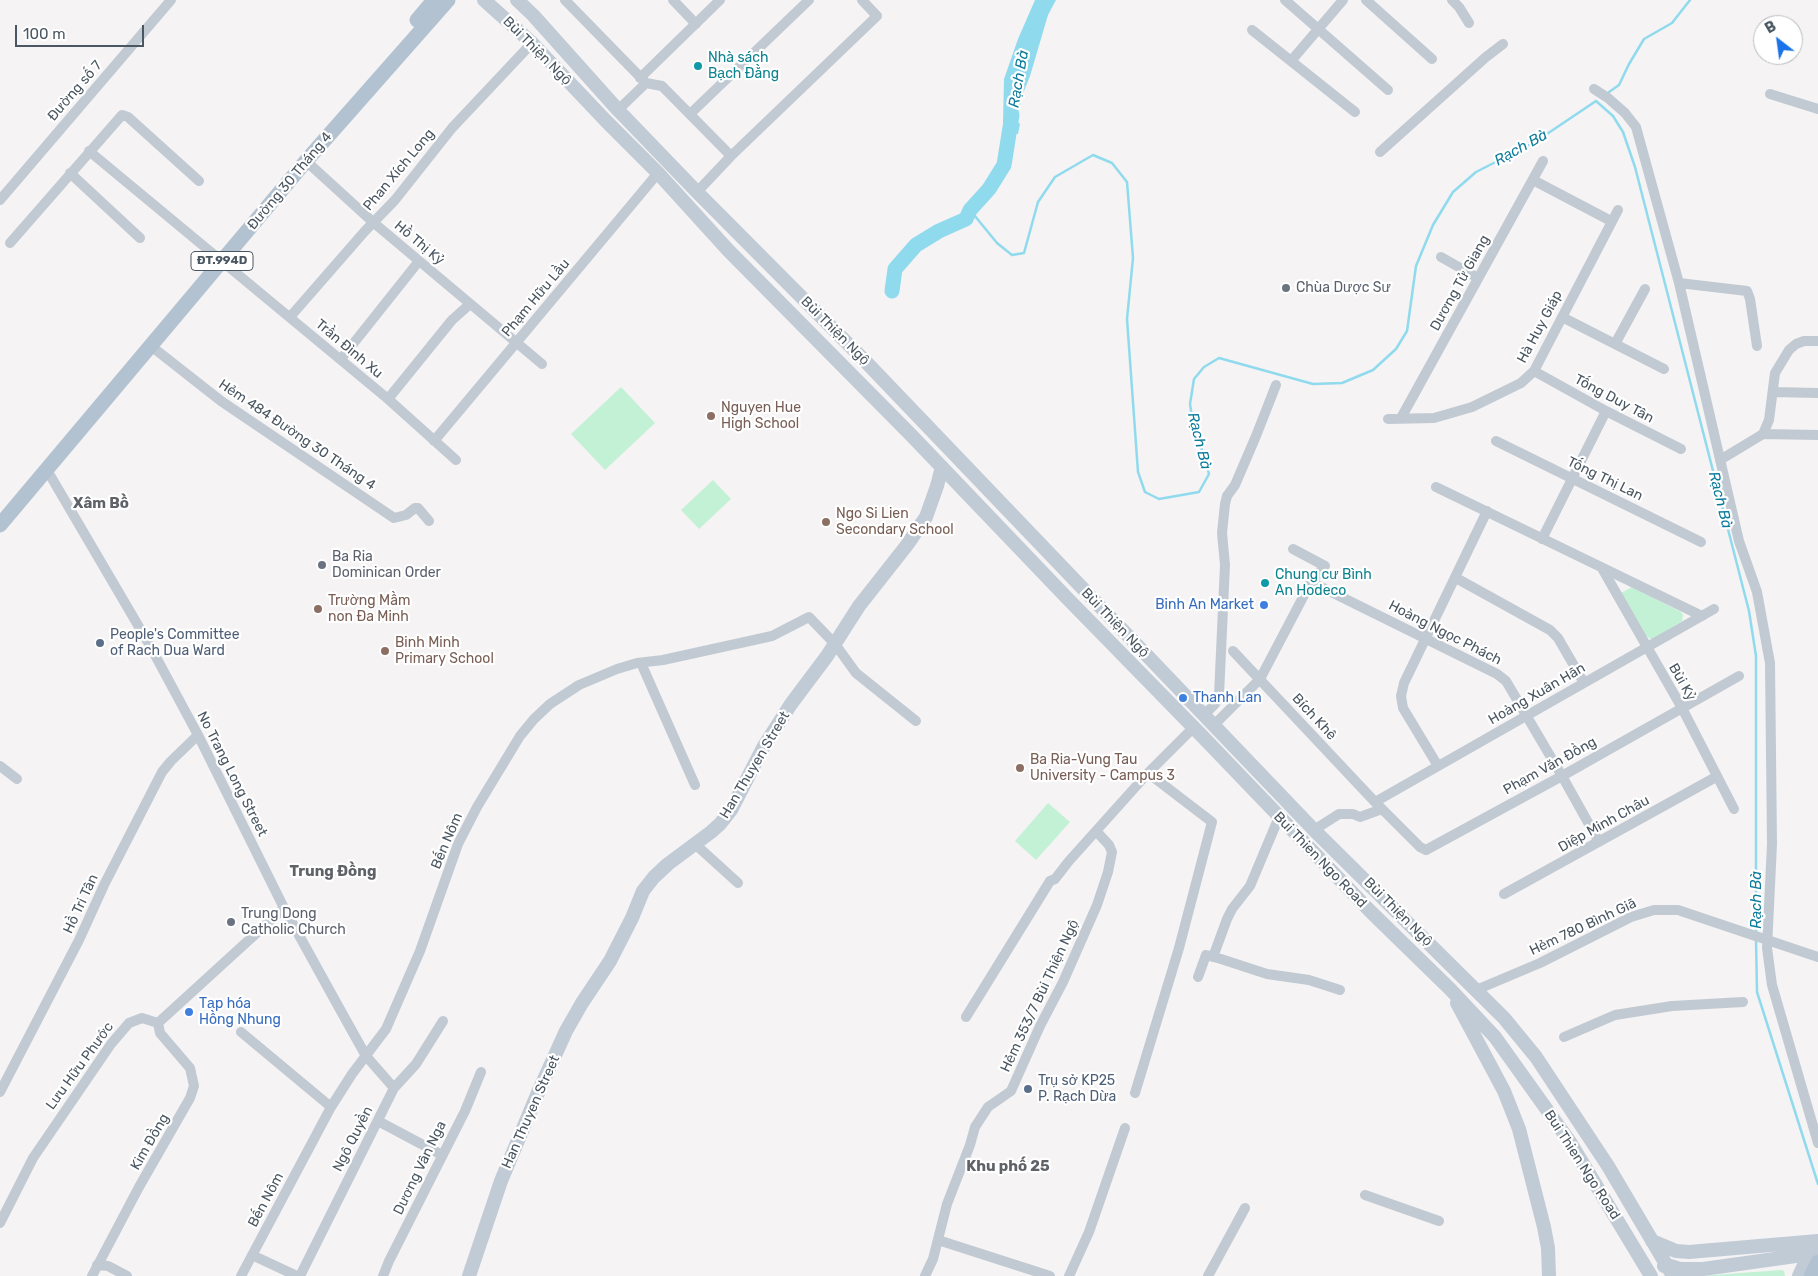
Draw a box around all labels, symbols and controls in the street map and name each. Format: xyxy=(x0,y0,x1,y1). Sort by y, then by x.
street label: Bùi Thiện Ngộ xyxy=(499,13,575,89)
scale bar xyxy=(18,15,146,47)
north arrow xyxy=(1753,15,1803,65)
text: B xyxy=(1762,18,1779,37)
text: 100 m xyxy=(23,25,65,43)
water label: Rạch Bà xyxy=(1005,49,1033,109)
place label: Nhà sách Bạch Đằng xyxy=(708,50,779,82)
street label: Đường số 7 xyxy=(44,57,106,125)
marker: Nhà sách Bạch Đằng xyxy=(692,60,704,72)
street label: Phan Xích Long xyxy=(360,126,438,214)
water label: Rạch Bà xyxy=(1491,126,1551,170)
street label: Đường 30 Tháng 4 xyxy=(244,129,336,233)
street label: Hồ Thị Kỷ xyxy=(391,217,447,269)
street label: Dương Tử Giang xyxy=(1427,232,1493,334)
road number: ĐT.994D xyxy=(191,252,253,270)
street label: Phạm Hữu Lầu xyxy=(499,256,573,340)
place label: Chùa Dược Sư xyxy=(1296,280,1391,296)
marker: Chùa Dược Sư xyxy=(1280,282,1292,294)
street label: Hà Huy Giáp xyxy=(1514,288,1566,366)
street label: Bùi Thiện Ngộ xyxy=(797,293,873,369)
street label: Trần Đình Xu xyxy=(312,316,386,382)
street label: Tống Duy Tân xyxy=(1572,371,1656,427)
street label: Hẻm 484 Đường 30 Tháng 4 xyxy=(215,376,379,494)
place label: Nguyen Hue High School xyxy=(721,400,801,432)
marker: Nguyen Hue High School xyxy=(705,410,717,422)
water label: Rạch Bà xyxy=(1183,411,1215,471)
street label: Tống Thị Lan xyxy=(1564,453,1646,505)
water label: Rạch Bà xyxy=(1704,470,1736,530)
district label: Xâm Bồ xyxy=(73,495,129,513)
place label: Ngo Si Lien Secondary School xyxy=(836,506,954,538)
marker: Ngo Si Lien Secondary School xyxy=(820,516,832,528)
place label: Ba Ria Dominican Order xyxy=(332,549,441,582)
marker: Ba Ria Dominican Order xyxy=(316,559,328,571)
place label: Chung cư Bình An Hodeco xyxy=(1275,567,1372,600)
marker: Chung cư Bình An Hodeco xyxy=(1259,577,1271,589)
street label: Bùi Thiện Ngộ xyxy=(1078,585,1152,661)
place label: Trường Mầm non Đa Minh xyxy=(328,593,410,626)
place label: Binh An Market xyxy=(1155,597,1254,613)
street label: Hoàng Ngọc Phách xyxy=(1386,597,1504,669)
marker: Binh An Market xyxy=(1258,599,1270,611)
marker: Trường Mầm non Đa Minh xyxy=(312,603,324,615)
place label: People's Committee of Rach Dua Ward xyxy=(110,627,240,660)
place label: Binh Minh Primary School xyxy=(395,635,494,668)
marker: People's Committee of Rach Dua Ward xyxy=(94,637,106,649)
marker: Binh Minh Primary School xyxy=(379,645,391,657)
street label: Hoàng Xuân Hãn xyxy=(1486,660,1588,728)
street label: Bùi Kỷ xyxy=(1665,660,1699,704)
place label: Thanh Lan xyxy=(1193,690,1262,706)
street label: Bích Khê xyxy=(1288,690,1340,744)
marker: Thanh Lan xyxy=(1177,692,1189,704)
street label: Han Thuyen Street xyxy=(716,708,794,822)
street label: No Trang Long Street xyxy=(193,709,271,839)
street label: Phạm Văn Đồng xyxy=(1501,733,1599,799)
place label: Ba Ria-Vung Tau University - Campus 3 xyxy=(1030,752,1175,784)
marker: Ba Ria-Vung Tau University - Campus 3 xyxy=(1014,762,1026,774)
street label: Diệp Minh Châu xyxy=(1556,792,1652,856)
street label: Bui Thien Ngo Road xyxy=(1270,809,1370,911)
street label: Bến Nôm xyxy=(428,810,466,872)
district label: Trung Đồng xyxy=(290,863,376,881)
water label: Rạch Bà xyxy=(1748,871,1766,929)
street label: Hồ Tri Tân xyxy=(60,872,102,936)
street label: Bùi Thiện Ngộ xyxy=(1360,874,1436,950)
street label: Hẻm 780 Bình Giã xyxy=(1527,895,1639,959)
place label: Trung Dong Catholic Church xyxy=(241,906,346,939)
marker: Trung Dong Catholic Church xyxy=(225,916,237,928)
street label: Hẻm 353/7 Bùi Thiện Ngộ xyxy=(997,917,1083,1075)
place label: Tạp hóa Hồng Nhung xyxy=(199,996,281,1028)
marker: Tạp hóa Hồng Nhung xyxy=(183,1006,195,1018)
street label: Lưu Hữu Phước xyxy=(43,1019,117,1113)
street label: Han Thuyen Street xyxy=(498,1053,564,1171)
place label: Trụ sở KP25 P. Rạch Dừa xyxy=(1038,1073,1116,1106)
marker: Trụ sở KP25 P. Rạch Dừa xyxy=(1022,1083,1034,1095)
street label: Ngô Quyền xyxy=(329,1103,377,1175)
street label: Bui Thien Ngo Road xyxy=(1540,1107,1624,1223)
street label: Kim Đồng xyxy=(127,1111,173,1173)
street label: Dương Vân Nga xyxy=(390,1118,450,1218)
district label: Khu phố 25 xyxy=(966,1158,1050,1176)
street label: Bến Nôm xyxy=(245,1170,287,1230)

